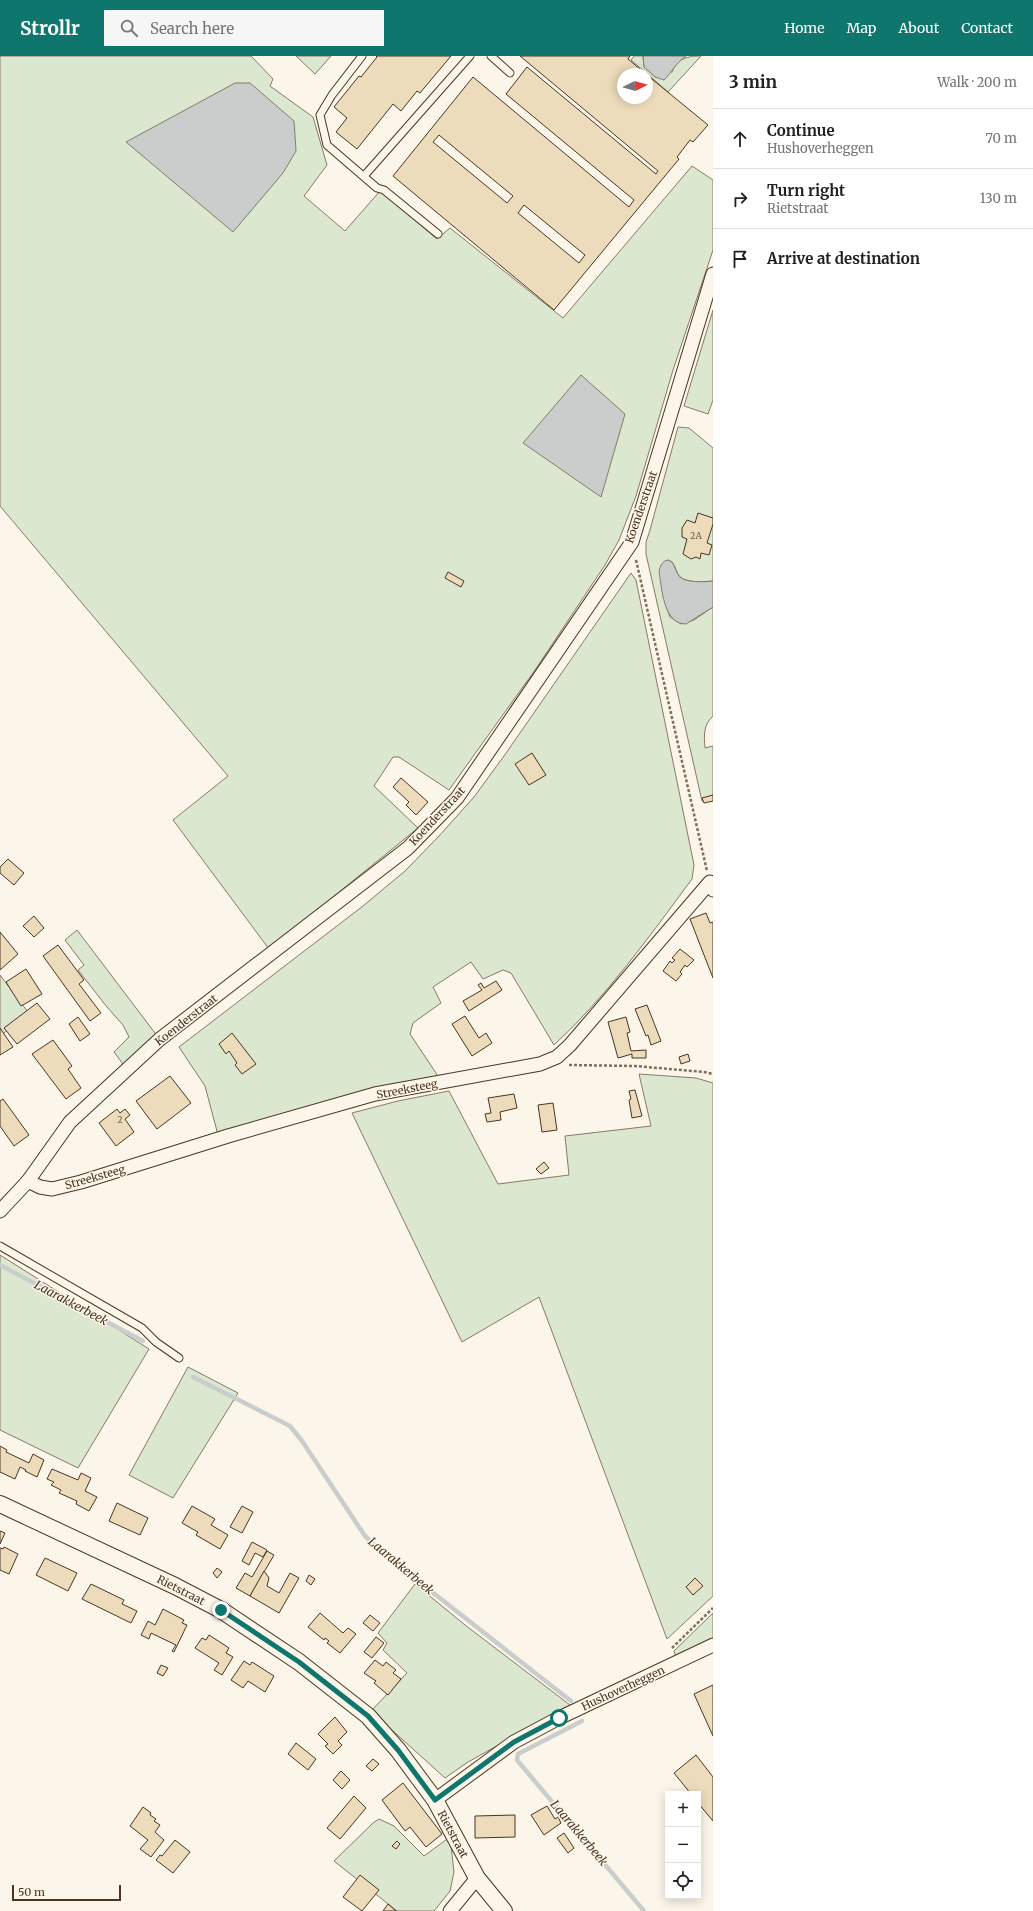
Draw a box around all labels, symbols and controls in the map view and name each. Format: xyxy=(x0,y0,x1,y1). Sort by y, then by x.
search box xyxy=(104,10,384,46)
text: Strollr xyxy=(20,16,80,40)
icon: search xyxy=(118,17,140,39)
text: Search here xyxy=(150,19,234,38)
text: Home xyxy=(784,19,825,37)
text: Map xyxy=(847,19,876,37)
text: About xyxy=(898,19,939,37)
text: Contact xyxy=(961,19,1013,37)
north arrow xyxy=(617,68,653,104)
text: 3 min xyxy=(729,71,777,93)
text: Walk · 200 m xyxy=(937,74,1017,91)
text: Continue xyxy=(767,121,835,140)
icon: ahead xyxy=(729,128,751,150)
text: 70 m xyxy=(986,130,1017,147)
text: Hushoverheggen xyxy=(767,140,874,157)
text: Turn right xyxy=(767,181,845,200)
icon: right xyxy=(729,188,751,210)
text: 130 m xyxy=(980,190,1017,207)
text: Rietstraat xyxy=(767,200,828,217)
icon: arrive xyxy=(729,248,751,270)
text: Arrive at destination xyxy=(767,249,920,268)
street label: Koenderstraat xyxy=(622,468,660,545)
house number: 2A xyxy=(690,530,703,541)
street label: Koenderstraat xyxy=(406,783,468,848)
street label: Koenderstraat xyxy=(152,991,221,1049)
street label: Streeksteeg xyxy=(375,1076,439,1102)
house number: 2 xyxy=(117,1114,123,1125)
street label: Streeksteeg xyxy=(63,1162,127,1192)
water label: Laarakkerbeek xyxy=(32,1277,111,1328)
water label: Laarakkerbeek xyxy=(365,1534,438,1598)
street label: Rietstraat xyxy=(155,1572,208,1608)
route end xyxy=(212,1601,230,1619)
street label: Hushoverheggen xyxy=(579,1662,667,1713)
route start xyxy=(550,1709,568,1727)
map controls xyxy=(665,1791,701,1899)
button: + xyxy=(665,1791,701,1827)
water label: Laarakkerbeek xyxy=(548,1797,611,1869)
street label: Rietstraat xyxy=(435,1808,472,1861)
button: − xyxy=(665,1827,701,1863)
button: locate xyxy=(665,1863,701,1899)
scale bar xyxy=(12,1883,121,1902)
text: 50 m xyxy=(18,1885,45,1899)

